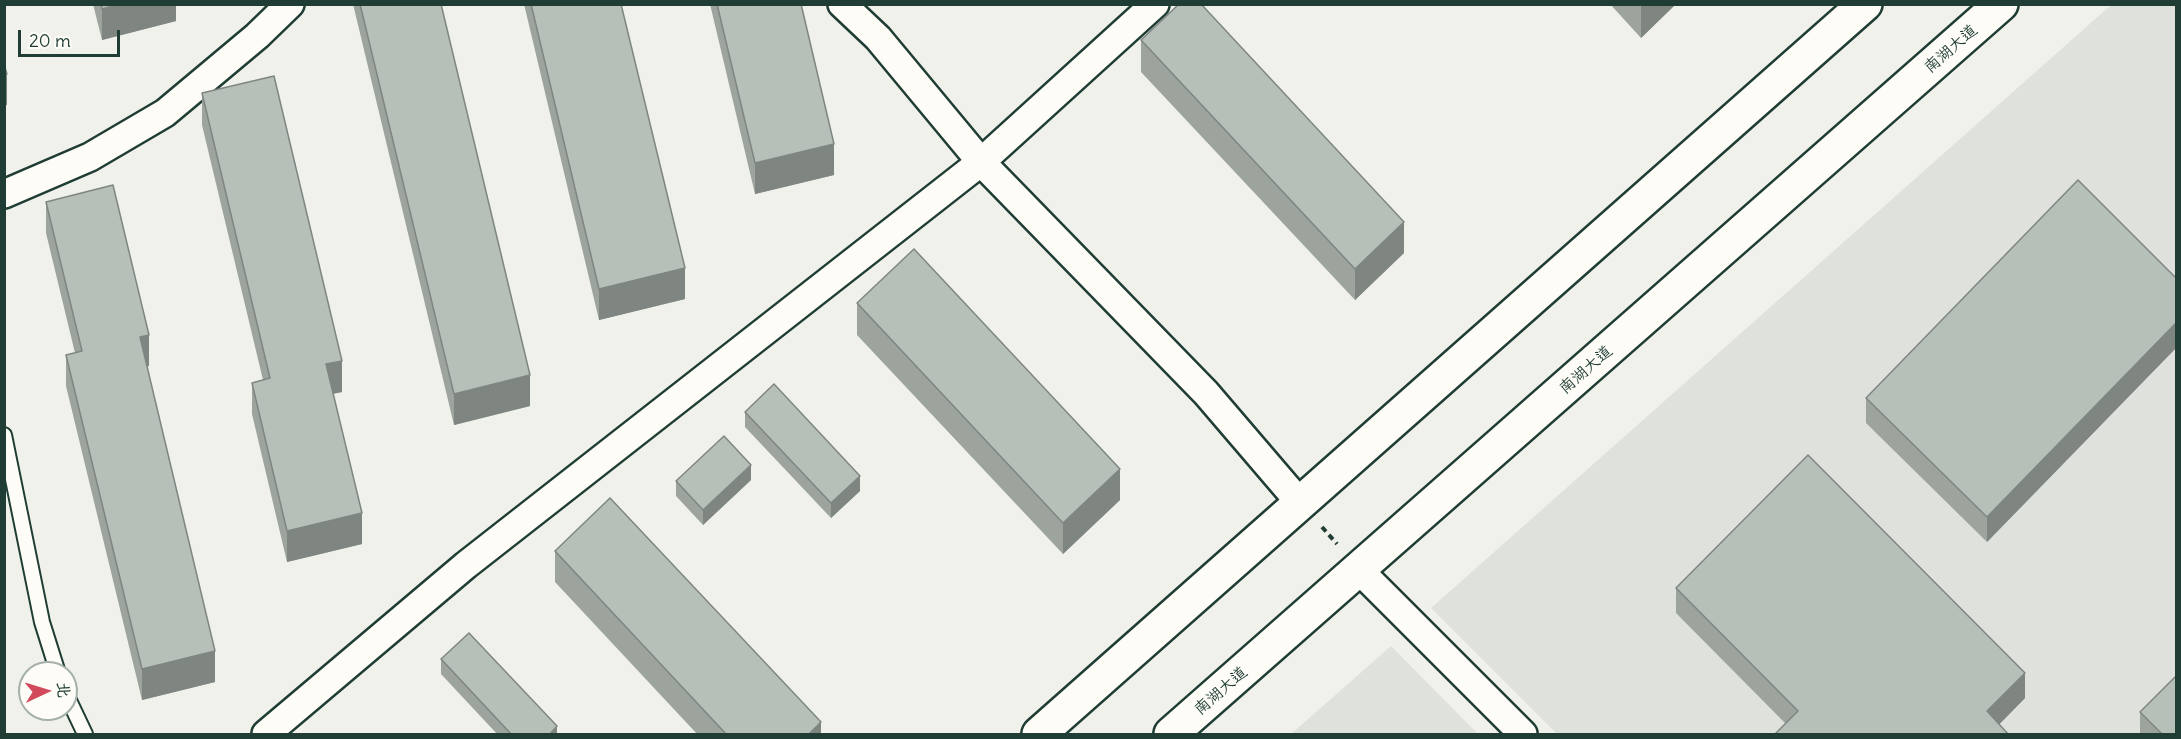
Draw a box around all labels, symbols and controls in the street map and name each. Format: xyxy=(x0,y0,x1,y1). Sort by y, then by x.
scale bar xyxy=(21,18,123,56)
street label: 南湖大道 xyxy=(1921,21,1981,77)
text: 20 m xyxy=(29,29,71,52)
street label: 南湖大道 xyxy=(1556,342,1616,398)
north arrow xyxy=(18,661,78,721)
street label: 南湖大道 xyxy=(1191,663,1251,719)
text: 北 xyxy=(53,681,74,699)

